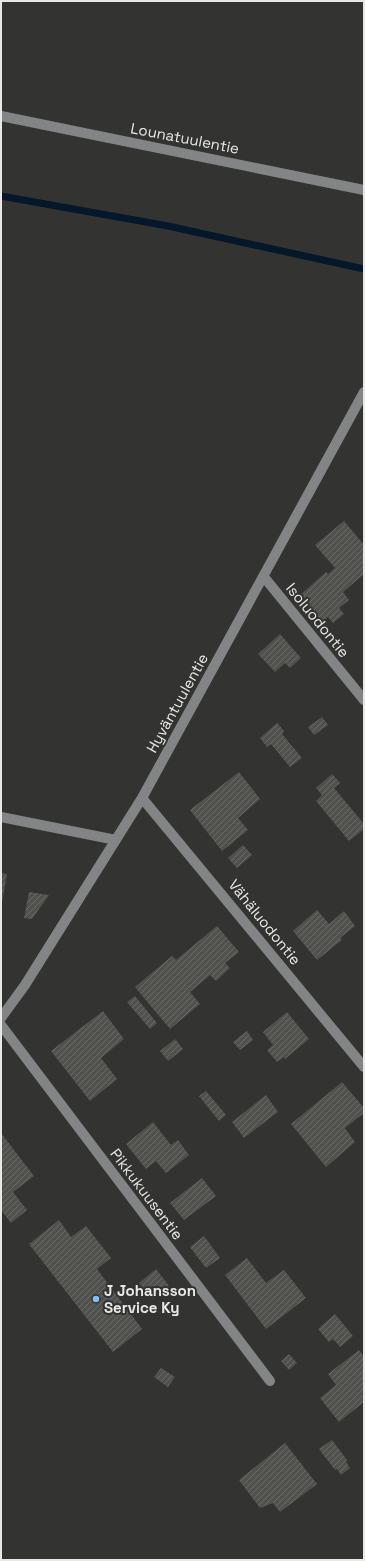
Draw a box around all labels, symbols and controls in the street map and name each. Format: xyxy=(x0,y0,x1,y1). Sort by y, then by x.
street label: Lounatuulentie xyxy=(129,118,241,158)
street label: Isoluodontie xyxy=(282,579,354,661)
street label: Hyväntuulentie xyxy=(142,650,212,756)
street label: Vähäluodontie xyxy=(225,875,305,969)
street label: Pikkukuusentie xyxy=(106,1144,188,1244)
place label: J Johansson Service Ky xyxy=(104,1281,196,1317)
marker: J Johansson Service Ky xyxy=(91,1294,101,1304)

